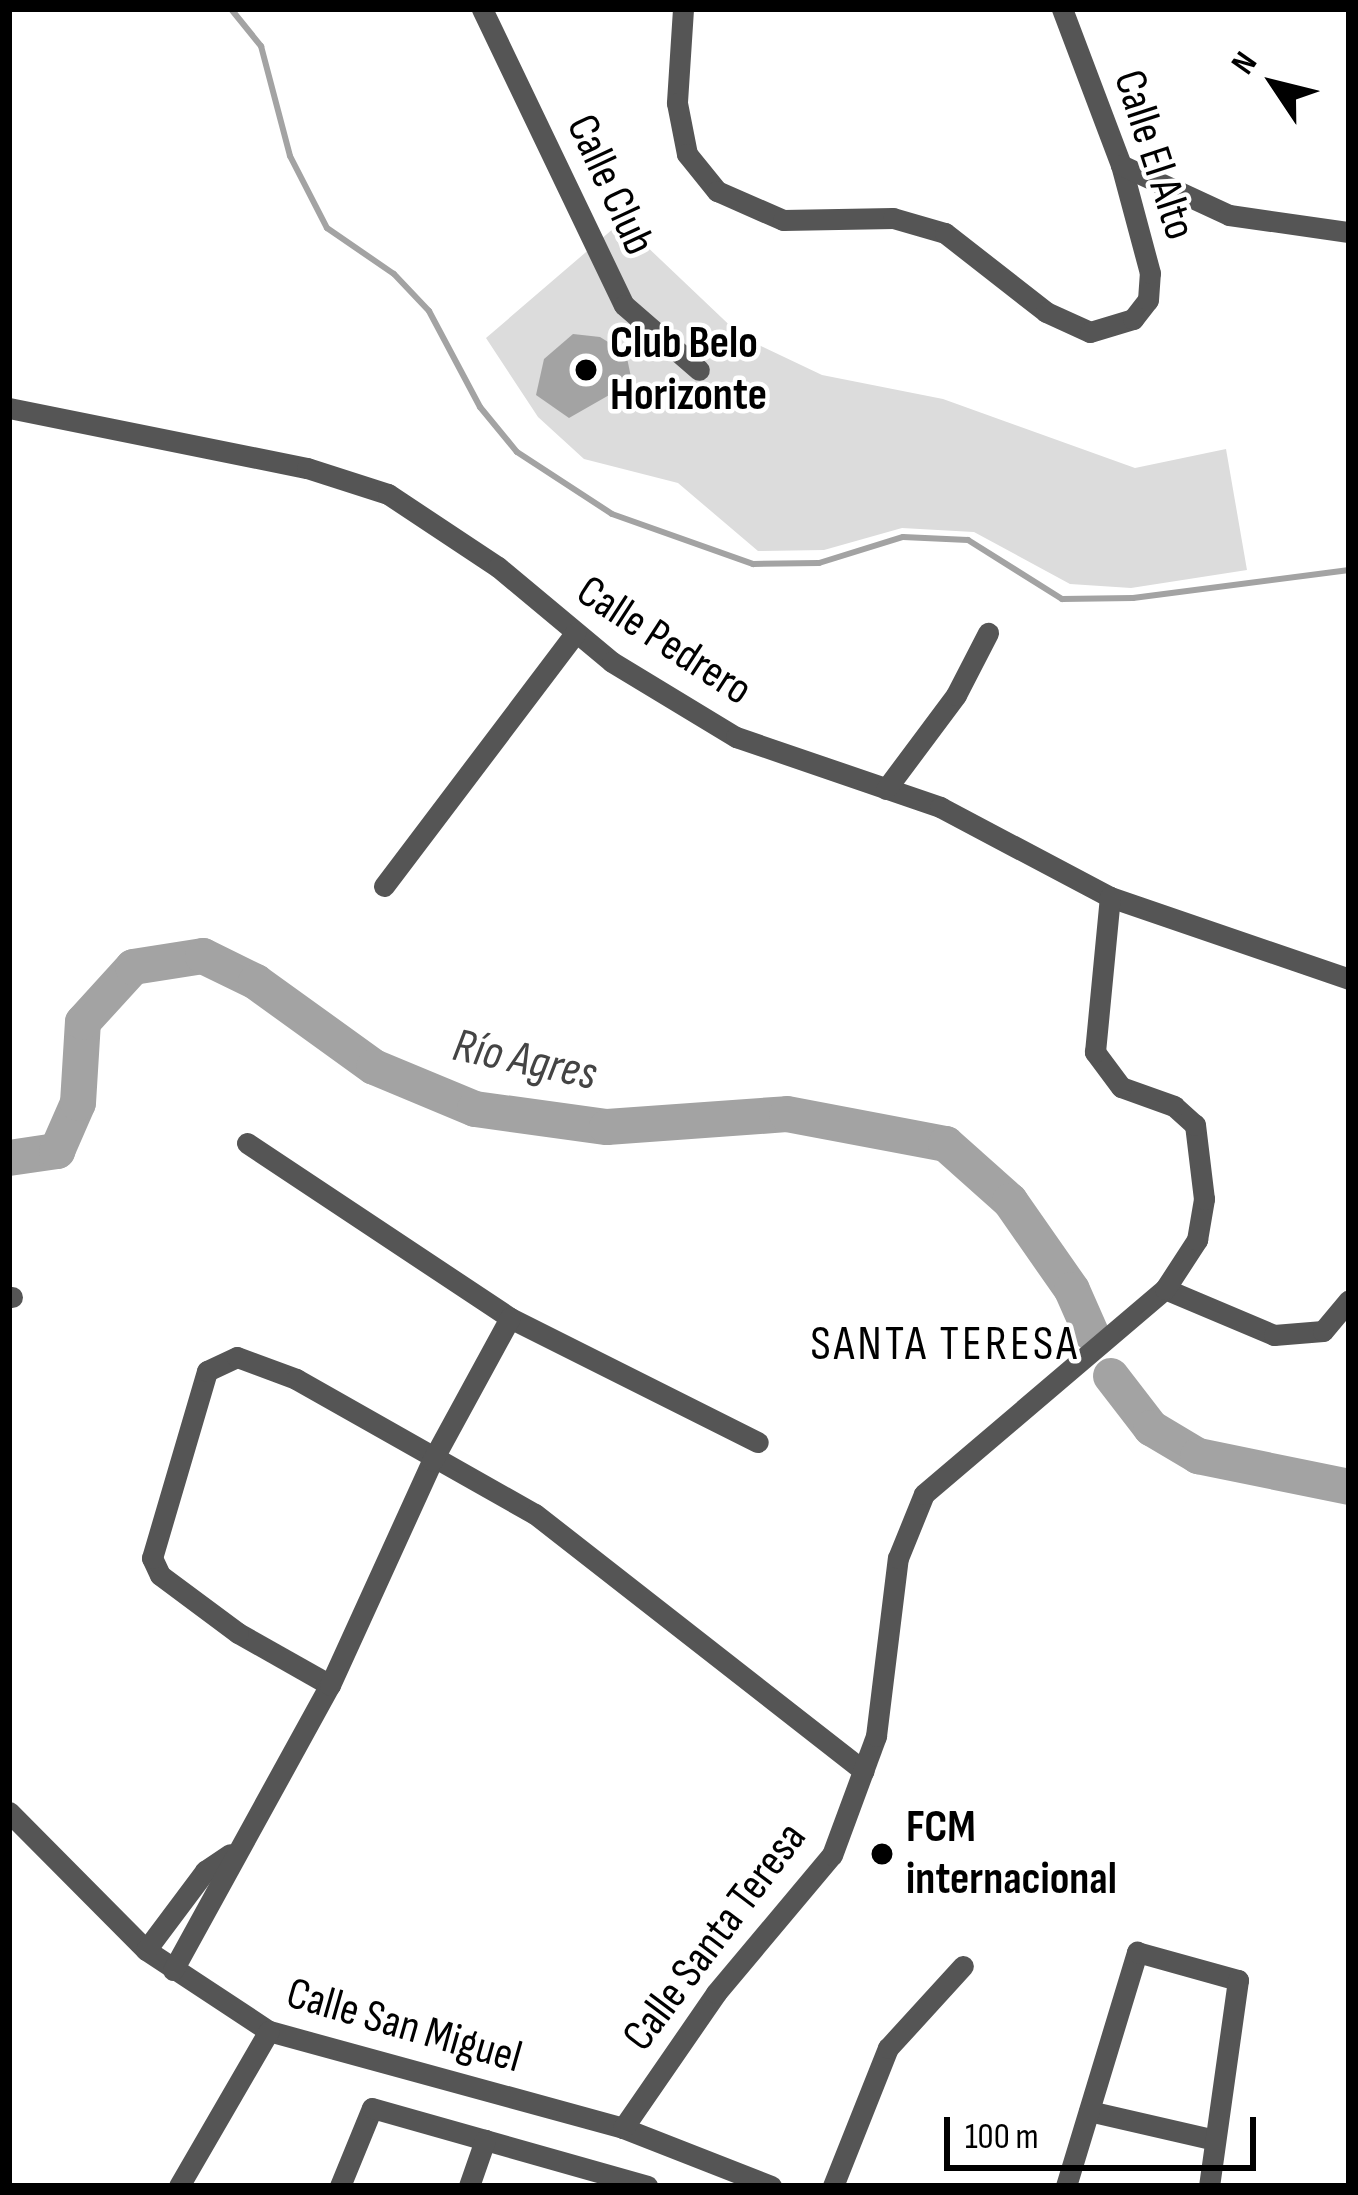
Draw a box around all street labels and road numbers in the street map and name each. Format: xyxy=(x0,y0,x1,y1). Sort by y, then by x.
street label: Calle El Alto xyxy=(1101,64,1207,246)
street label: Calle Club xyxy=(554,106,666,264)
street label: Calle Pedrero xyxy=(567,565,761,717)
street label: Calle Santa Teresa xyxy=(612,1812,818,2062)
street label: Calle San Miguel xyxy=(280,1967,528,2085)

